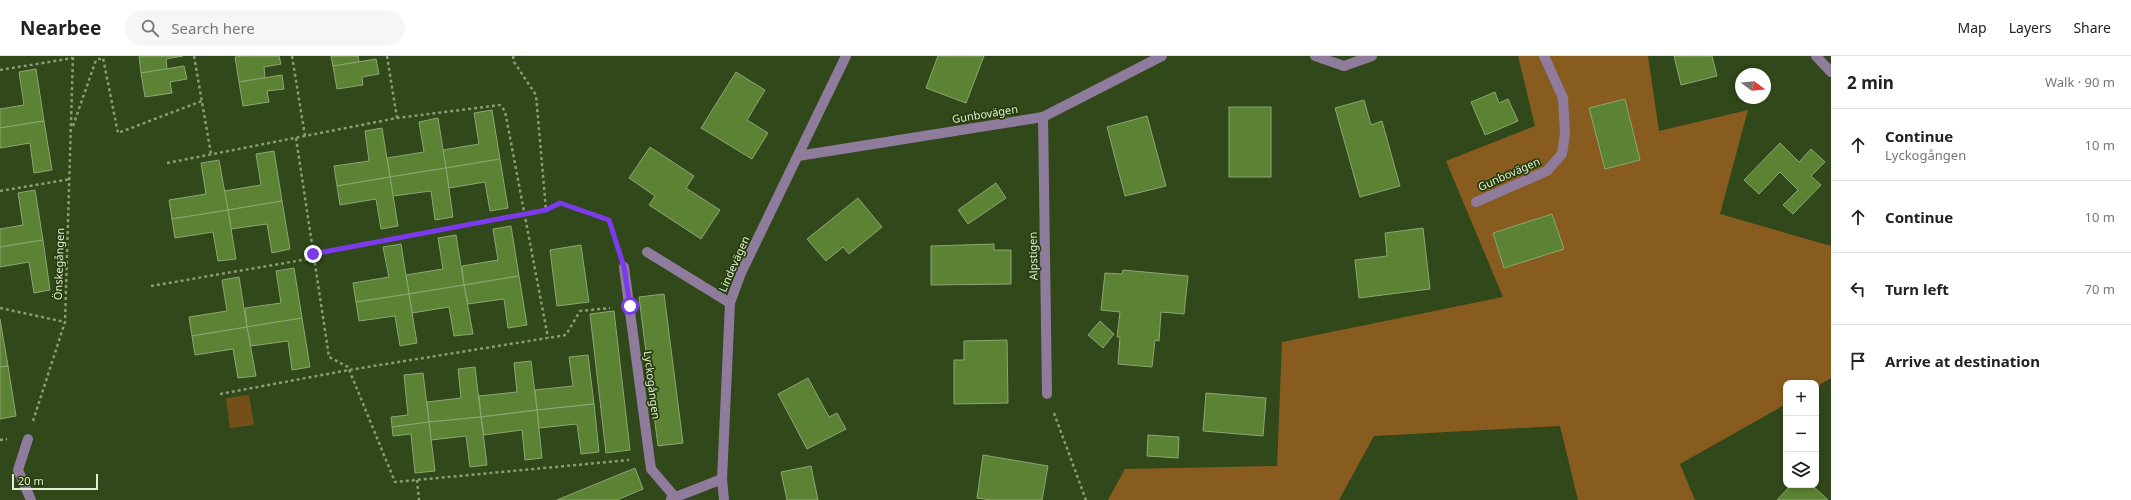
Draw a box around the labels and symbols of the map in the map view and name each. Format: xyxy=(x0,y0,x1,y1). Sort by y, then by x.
north arrow xyxy=(1735,68,1771,104)
street label: Gunbovägen xyxy=(951,101,1019,126)
street label: Gunbovägen xyxy=(1475,153,1542,194)
street label: Önskegången xyxy=(50,228,67,300)
street label: Alpstigen xyxy=(1025,232,1040,280)
street label: Lindevägen xyxy=(715,233,753,294)
route end xyxy=(304,245,322,263)
route start xyxy=(621,297,639,315)
street label: Lyckogången xyxy=(641,350,664,420)
scale bar xyxy=(12,472,98,491)

